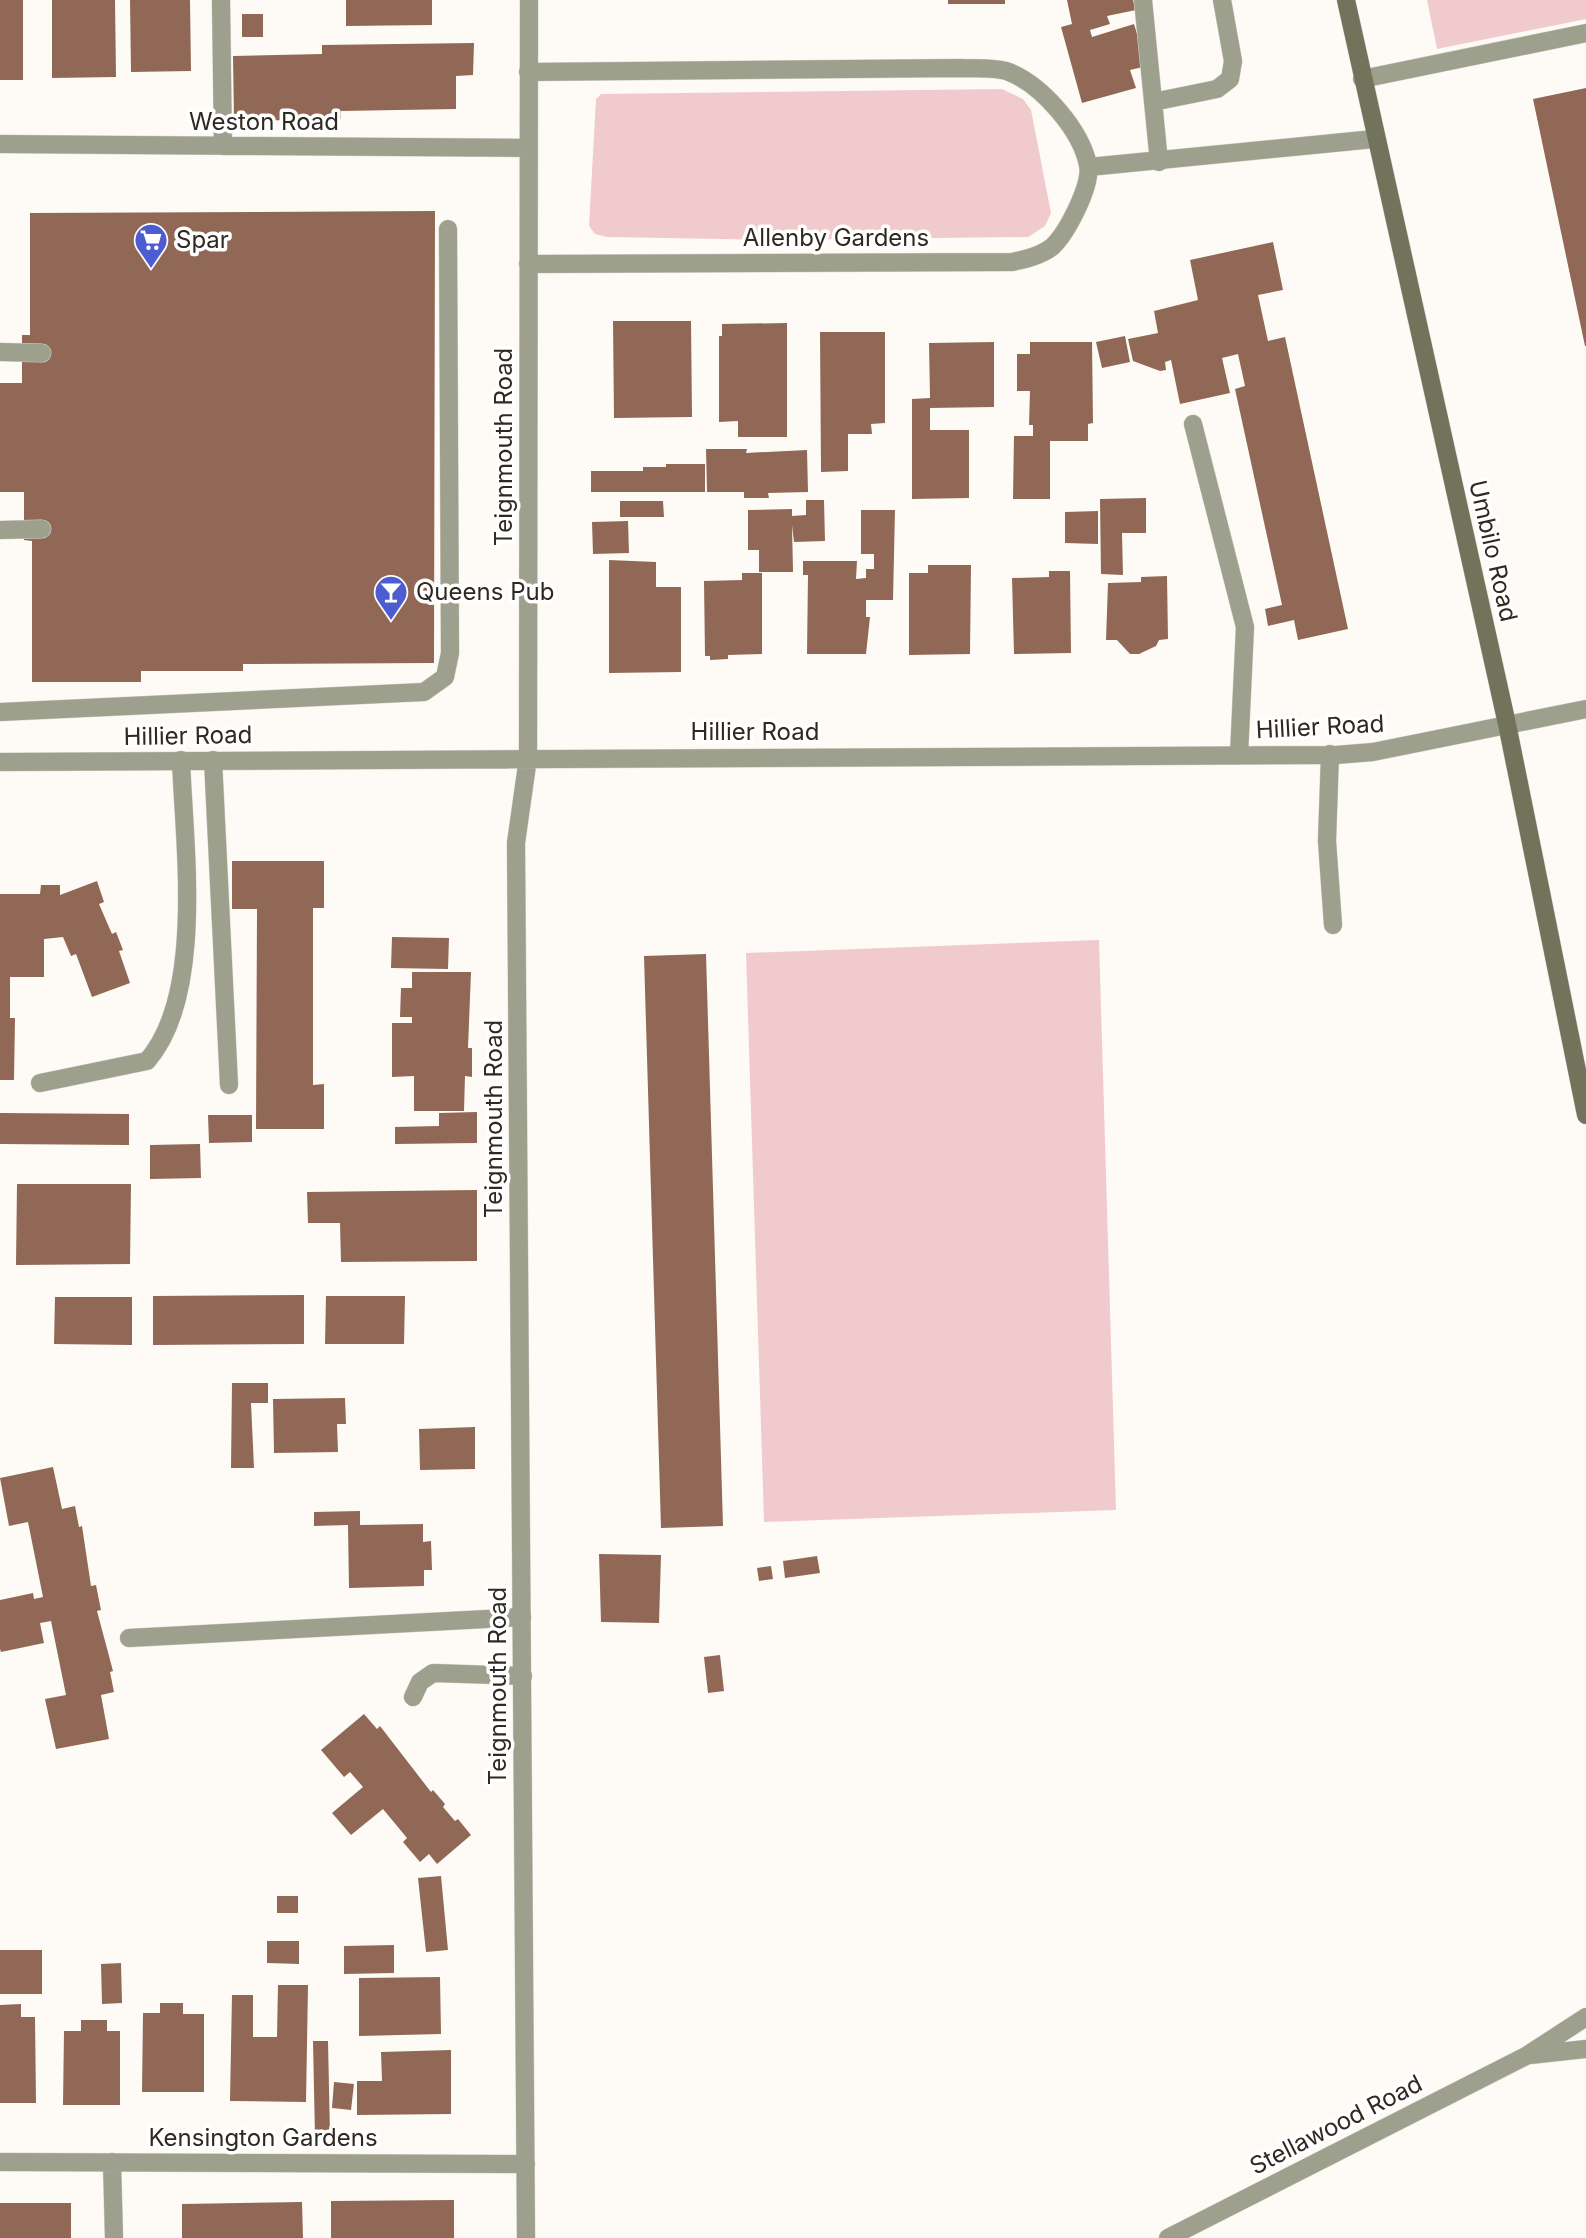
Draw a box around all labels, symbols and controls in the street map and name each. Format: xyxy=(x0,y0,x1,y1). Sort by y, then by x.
street label: Weston Road xyxy=(189,107,339,136)
supermarket icon: Spar xyxy=(132,221,170,270)
street label: Allenby Gardens xyxy=(743,223,929,252)
place label: Spar xyxy=(176,225,229,254)
street label: Teignmouth Road xyxy=(489,348,518,546)
street label: Umbilo Road xyxy=(1463,477,1524,624)
bar icon: Queens Pub xyxy=(372,573,410,622)
place label: Queens Pub xyxy=(416,577,554,606)
street label: Hillier Road xyxy=(1255,709,1385,744)
street label: Hillier Road xyxy=(691,717,819,746)
street label: Hillier Road xyxy=(123,720,253,751)
street label: Teignmouth Road xyxy=(479,1020,508,1218)
street label: Teignmouth Road xyxy=(483,1587,512,1785)
street label: Stellawood Road xyxy=(1245,2069,1427,2180)
street label: Kensington Gardens xyxy=(148,2123,378,2152)

